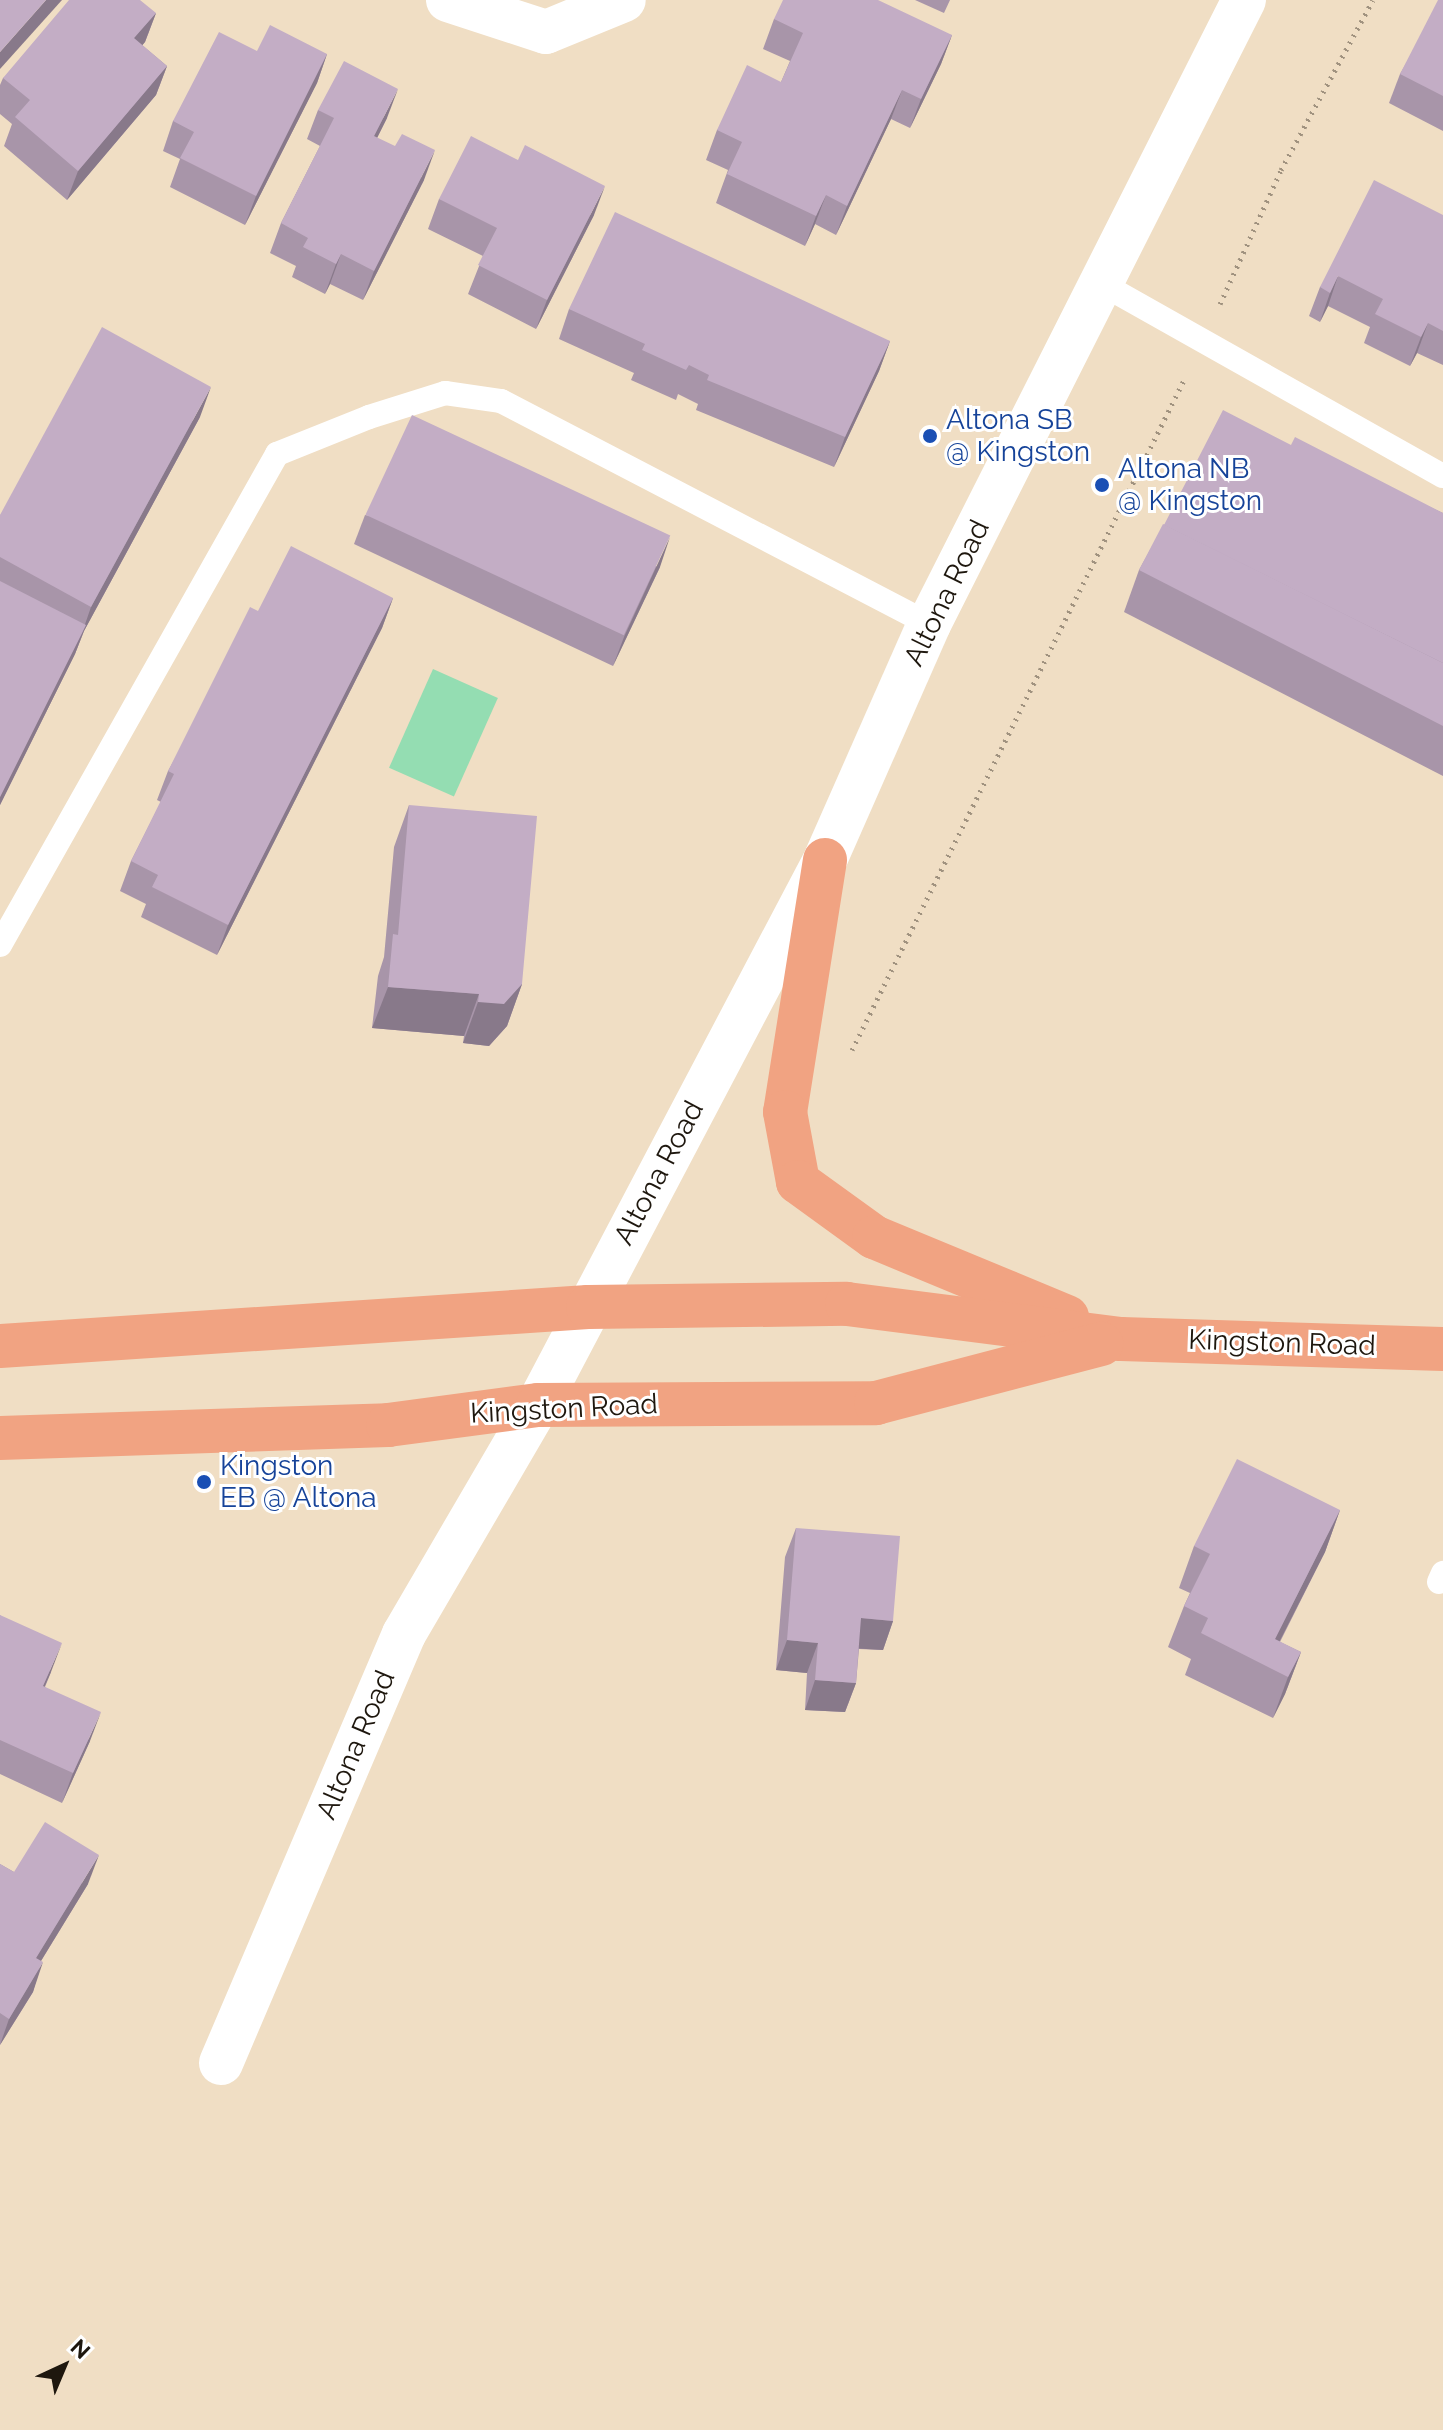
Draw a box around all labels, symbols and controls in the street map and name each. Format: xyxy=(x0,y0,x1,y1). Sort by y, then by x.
place label: Altona SB @ Kingston xyxy=(946,403,1090,469)
marker: Altona SB @ Kingston xyxy=(921,427,939,445)
place label: Altona NB @ Kingston xyxy=(1118,452,1262,518)
marker: Altona NB @ Kingston xyxy=(1093,476,1111,494)
street label: Altona Road xyxy=(897,515,997,671)
street label: Altona Road xyxy=(607,1095,711,1251)
street label: Kingston Road xyxy=(1188,1323,1376,1363)
street label: Kingston Road xyxy=(469,1387,659,1431)
place label: Kingston EB @ Altona xyxy=(220,1449,377,1515)
marker: Kingston EB @ Altona xyxy=(195,1473,213,1491)
street label: Altona Road xyxy=(310,1666,402,1824)
north arrow xyxy=(24,2326,104,2406)
text: N xyxy=(66,2334,96,2364)

